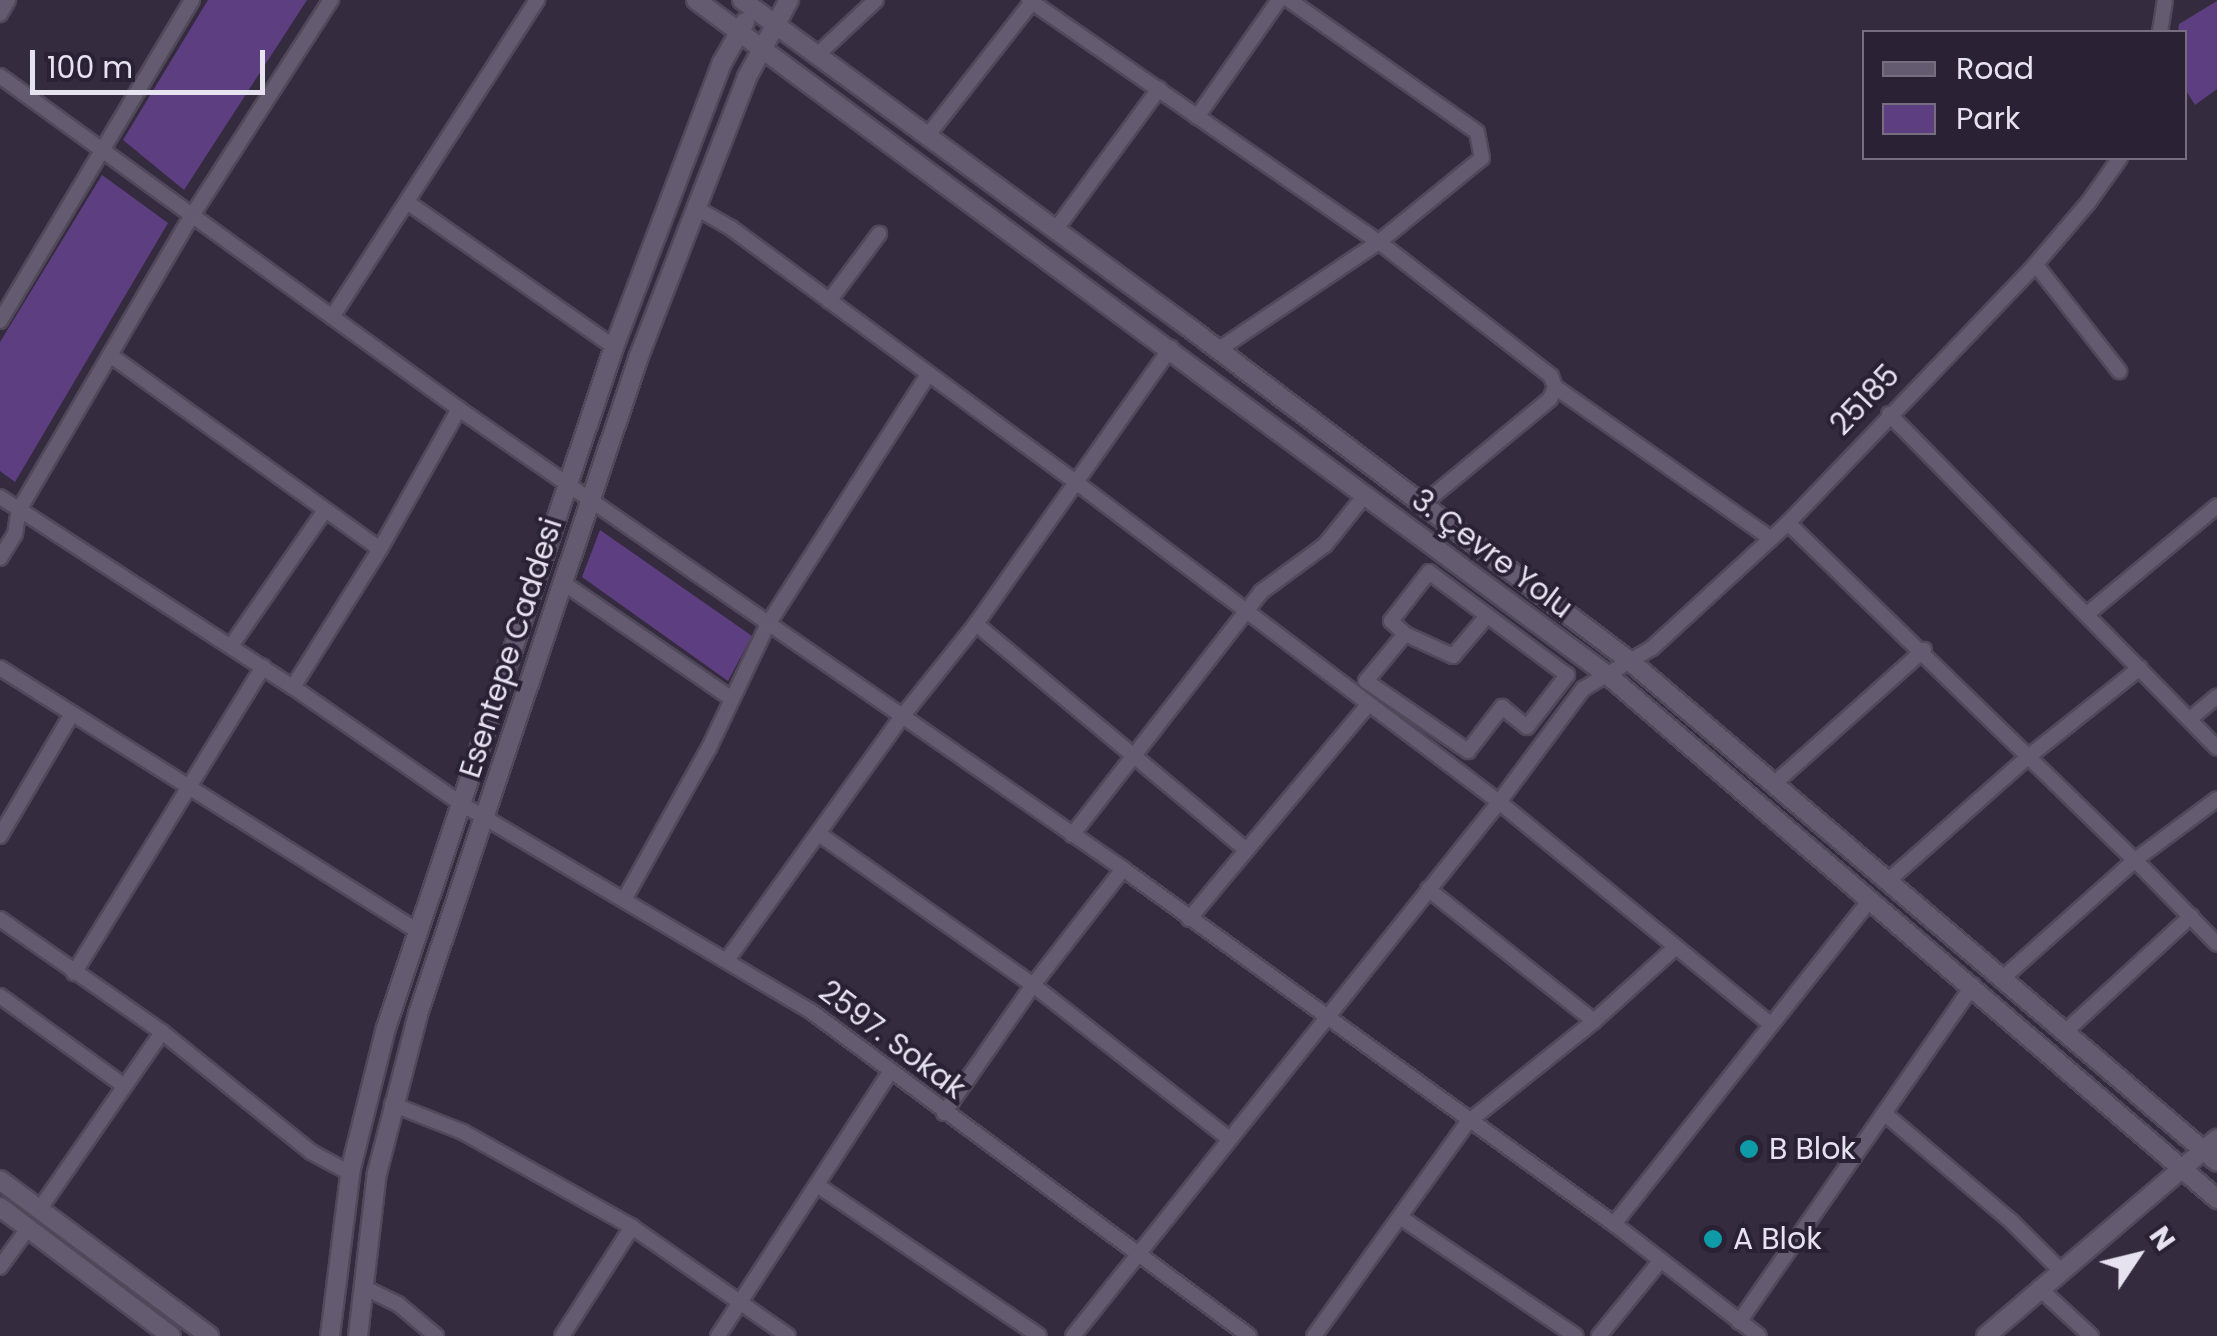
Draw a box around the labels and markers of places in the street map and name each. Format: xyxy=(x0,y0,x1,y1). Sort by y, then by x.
place label: B Blok xyxy=(1769,1131,1856,1167)
marker: B Blok xyxy=(1738,1138,1760,1160)
place label: A Blok xyxy=(1733,1221,1822,1257)
marker: A Blok xyxy=(1702,1228,1724,1250)

